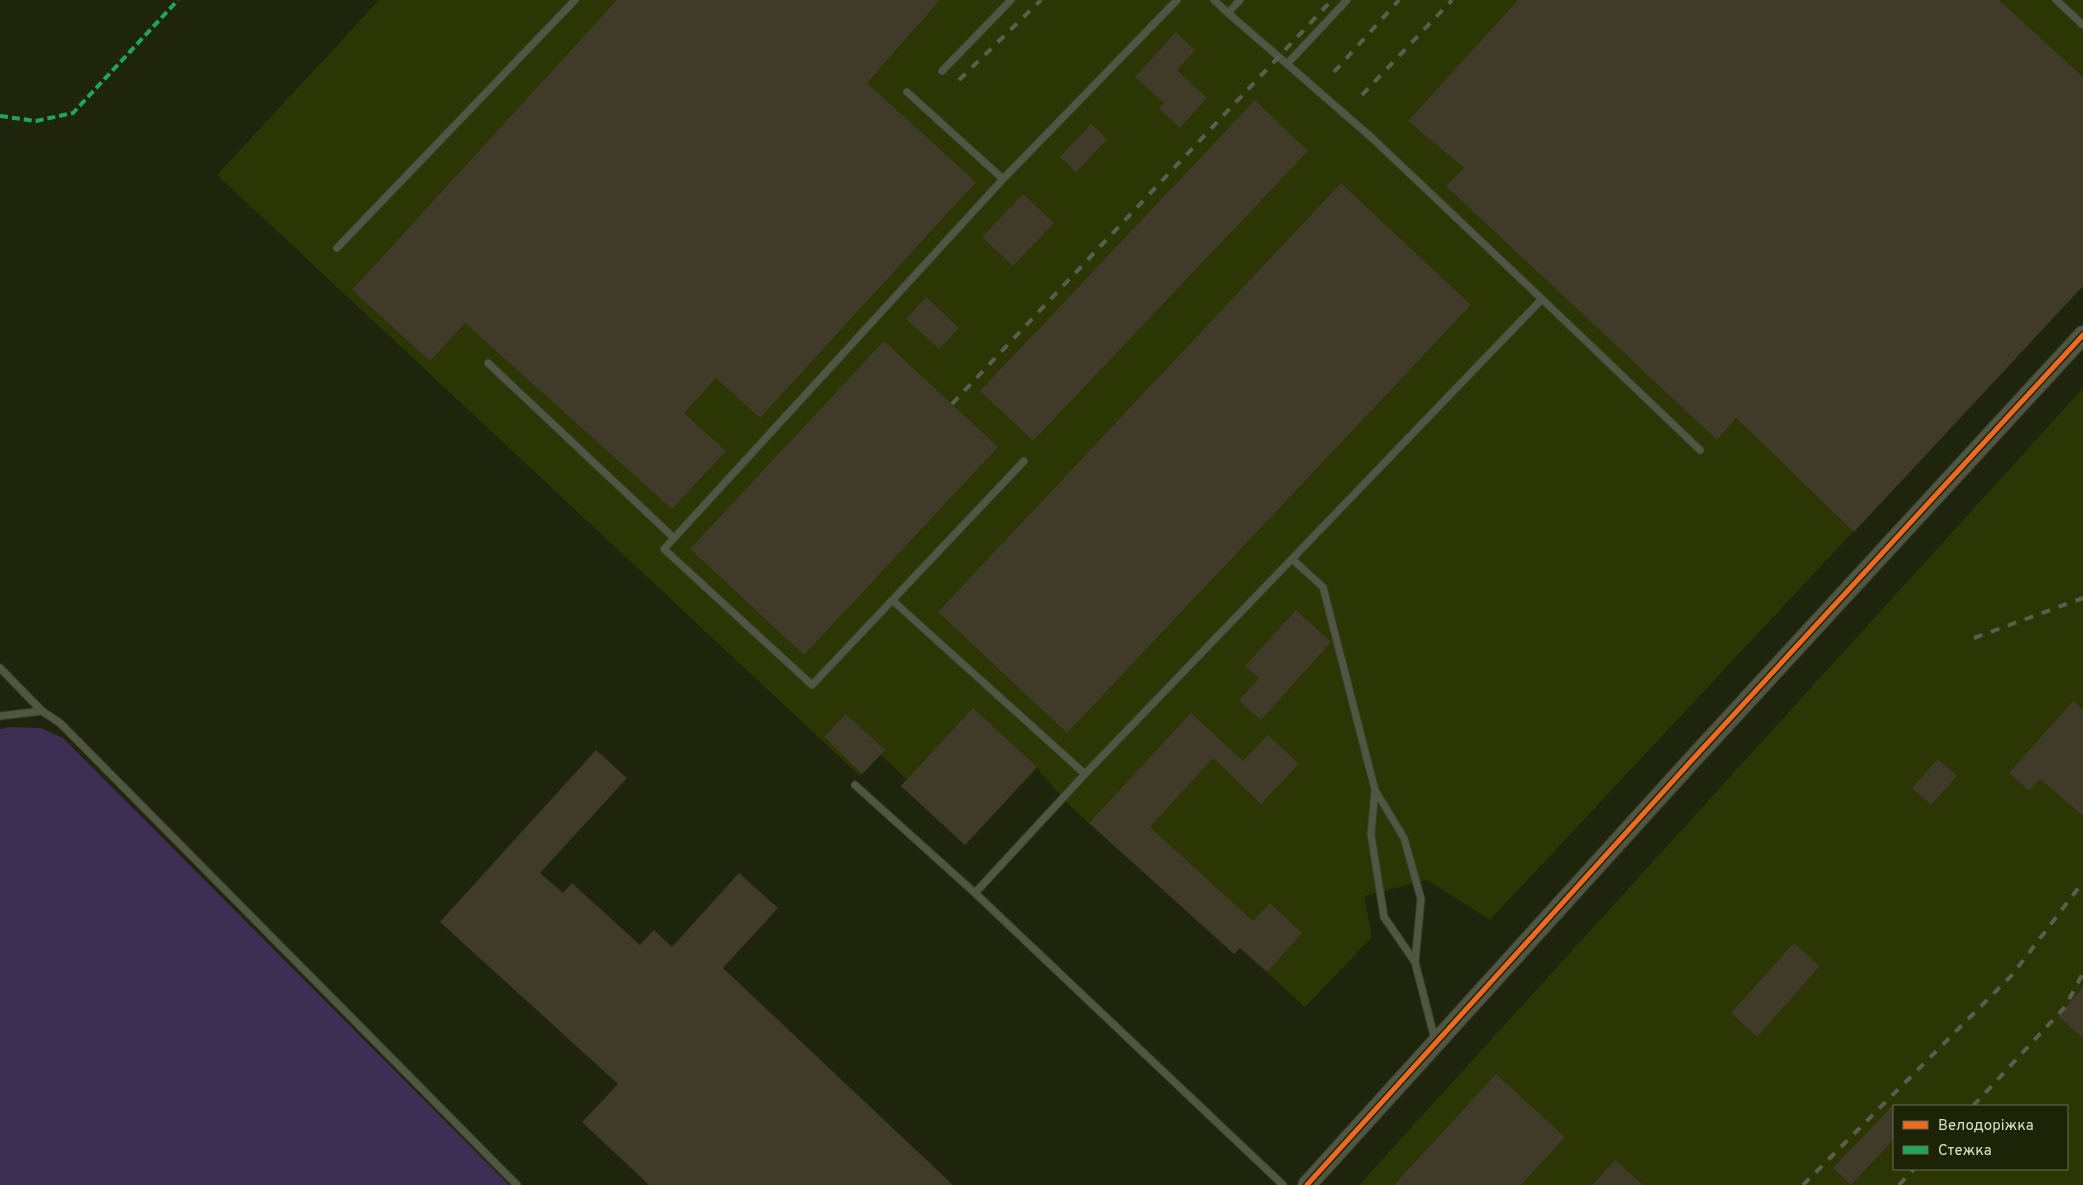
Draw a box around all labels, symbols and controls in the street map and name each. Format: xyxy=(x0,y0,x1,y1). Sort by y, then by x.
legend xyxy=(1893,1105,2068,1170)
text: Велодоріжка xyxy=(1938,1117,2034,1136)
text: Стежка xyxy=(1938,1142,1992,1161)

